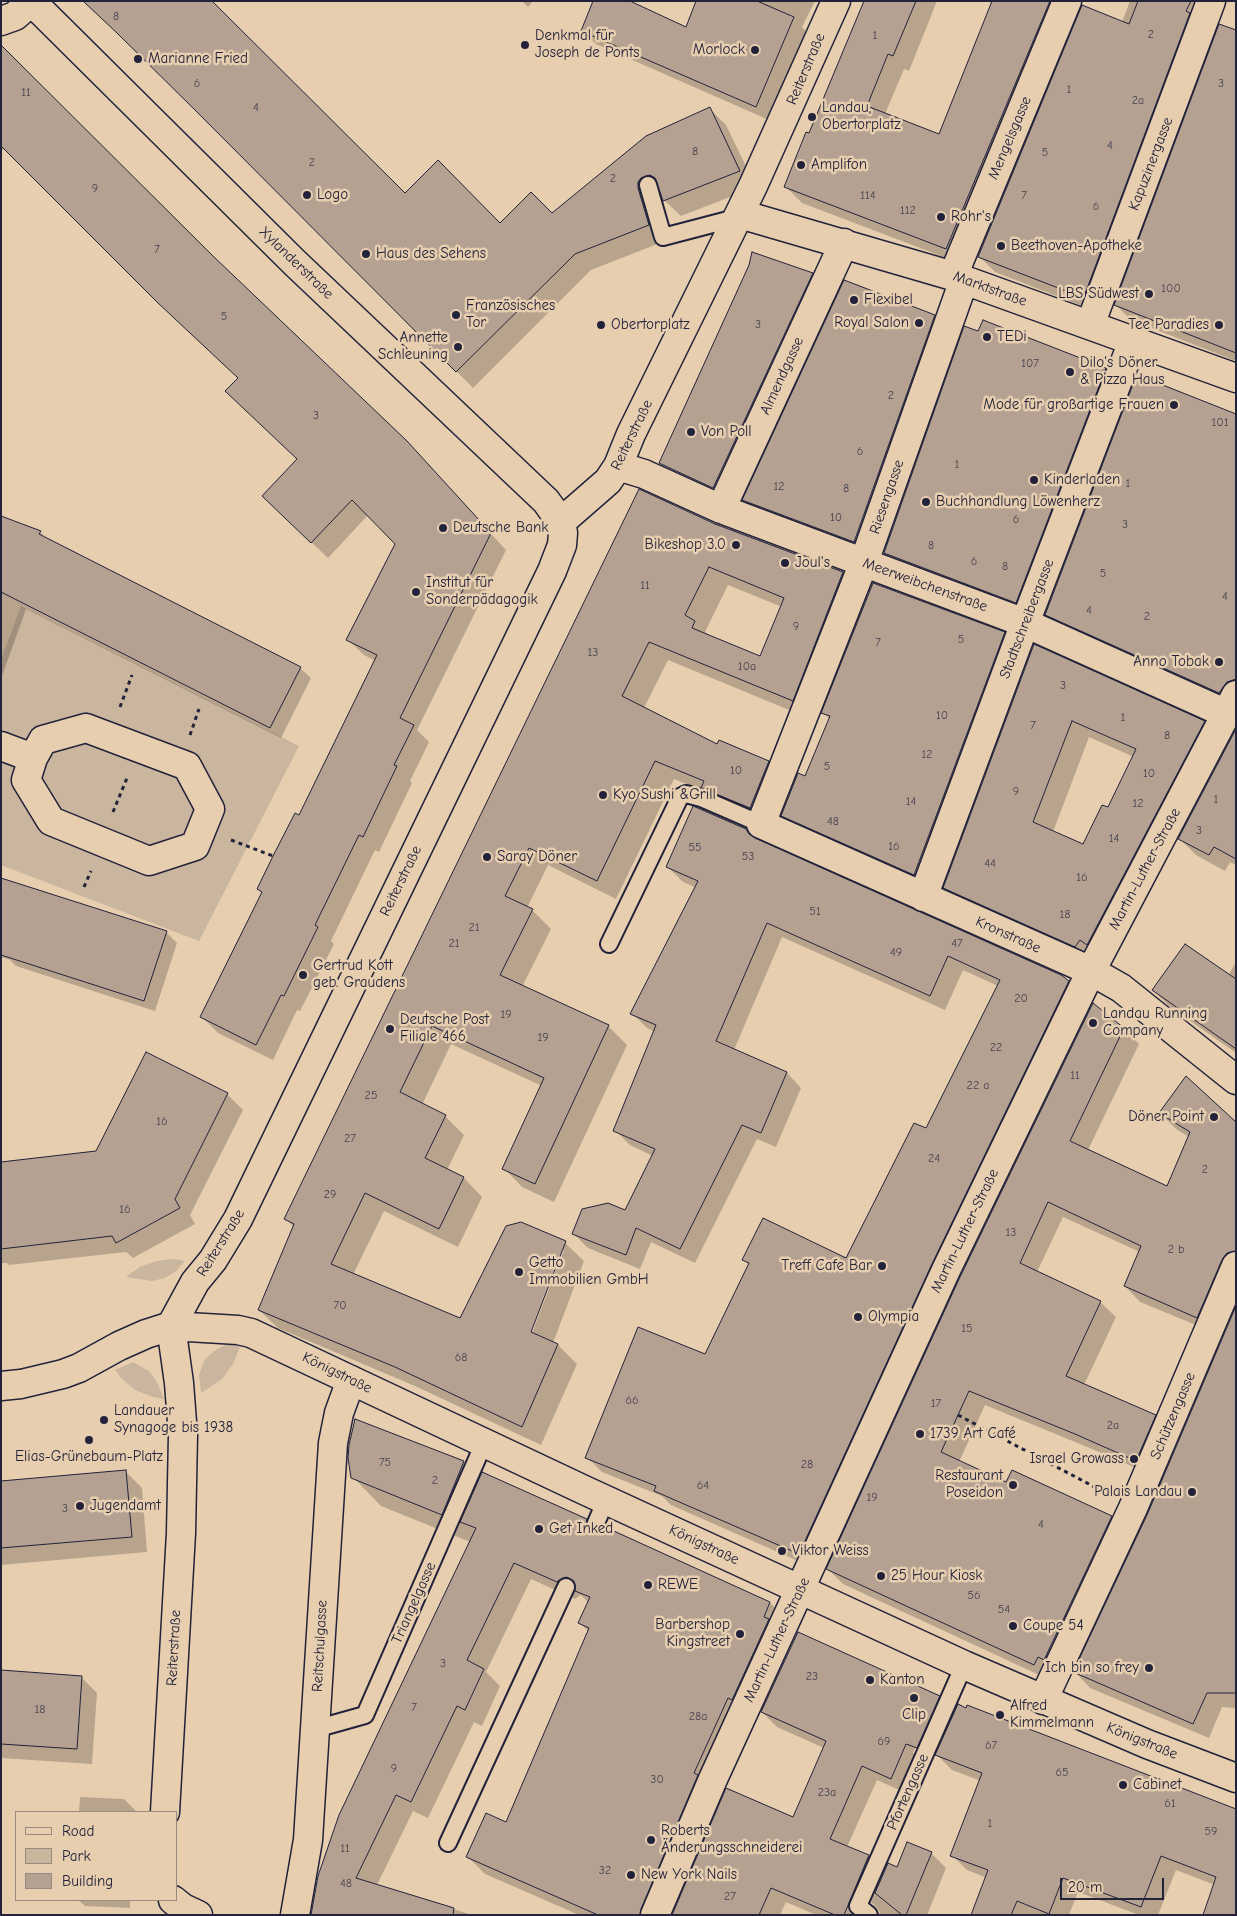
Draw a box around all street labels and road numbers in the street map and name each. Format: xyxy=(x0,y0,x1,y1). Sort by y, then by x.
street label: Reiterstraße xyxy=(783,30,829,108)
street label: Mengelsgasse xyxy=(984,94,1036,182)
street label: Kapuzinergasse xyxy=(1125,115,1177,213)
street label: Xylanderstraße xyxy=(255,223,337,303)
street label: Marktstraße xyxy=(951,267,1029,311)
street label: Almendgasse xyxy=(756,334,808,418)
street label: Reiterstraße xyxy=(607,397,657,473)
street label: Riesengasse xyxy=(866,457,908,537)
street label: Meerweibchenstraße xyxy=(860,554,990,616)
street label: Stadtschreibergasse xyxy=(996,557,1058,681)
street label: Martin-Luther-Straße xyxy=(1105,805,1185,933)
street label: Reiterstraße xyxy=(376,843,426,919)
street label: Kronstraße xyxy=(973,913,1043,957)
street label: Martin-Luther-Straße xyxy=(927,1166,1003,1296)
street label: Reiterstraße xyxy=(193,1206,249,1280)
street label: Königstraße xyxy=(299,1348,375,1398)
street label: Schützengasse xyxy=(1147,1370,1199,1462)
street label: Königstraße xyxy=(666,1521,742,1569)
street label: Triangelgasse xyxy=(388,1559,440,1647)
street label: Martin-Luther-Straße xyxy=(740,1575,814,1705)
street label: Reitschulgasse xyxy=(309,1600,331,1692)
street label: Reiterstraße xyxy=(163,1609,185,1687)
street label: Königstraße xyxy=(1104,1719,1180,1763)
street label: Pfortengasse xyxy=(883,1751,933,1833)

